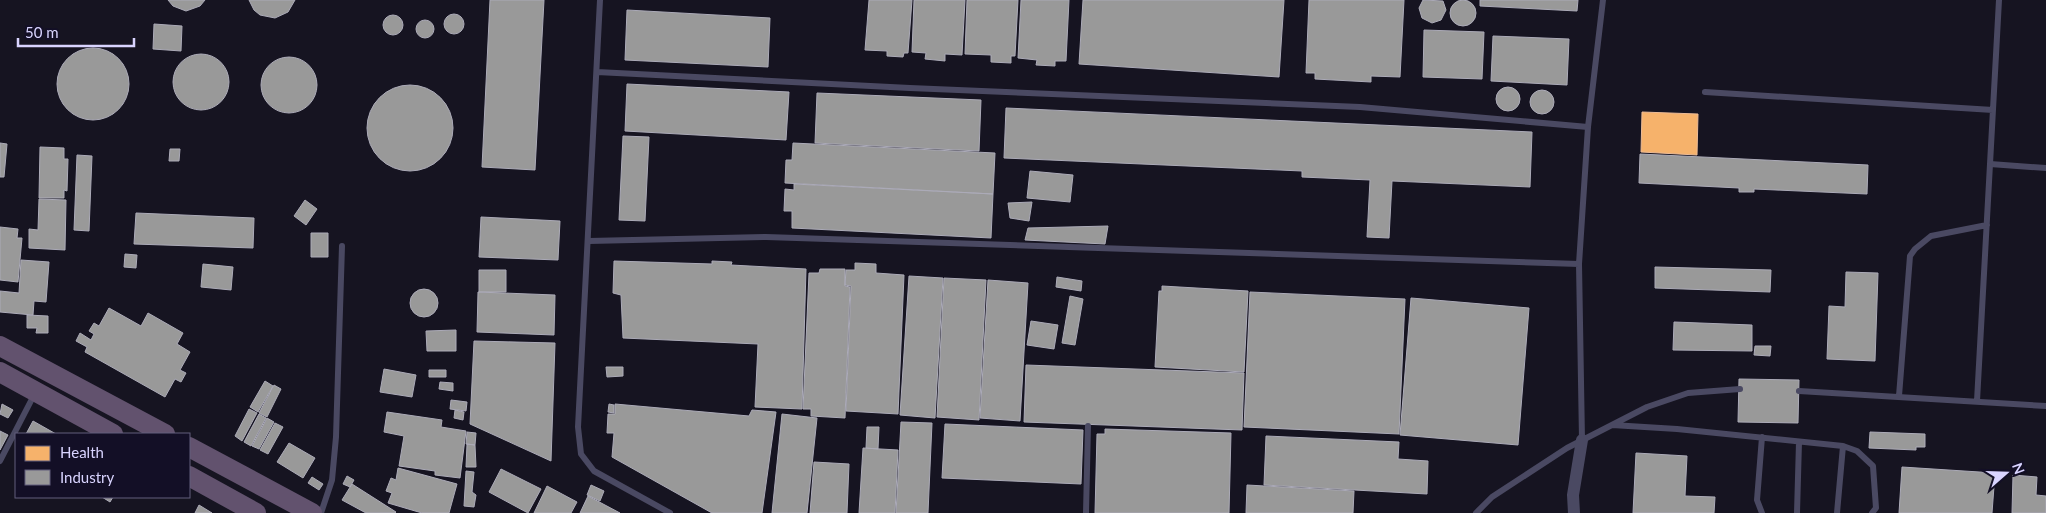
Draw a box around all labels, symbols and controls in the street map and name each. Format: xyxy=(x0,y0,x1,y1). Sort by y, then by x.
scale bar xyxy=(18,15,134,47)
text: 50 m xyxy=(25,23,59,41)
legend xyxy=(15,433,190,498)
text: Health xyxy=(60,443,104,461)
north arrow xyxy=(1981,448,2031,498)
text: N xyxy=(2009,460,2029,476)
text: Industry xyxy=(60,468,115,486)

